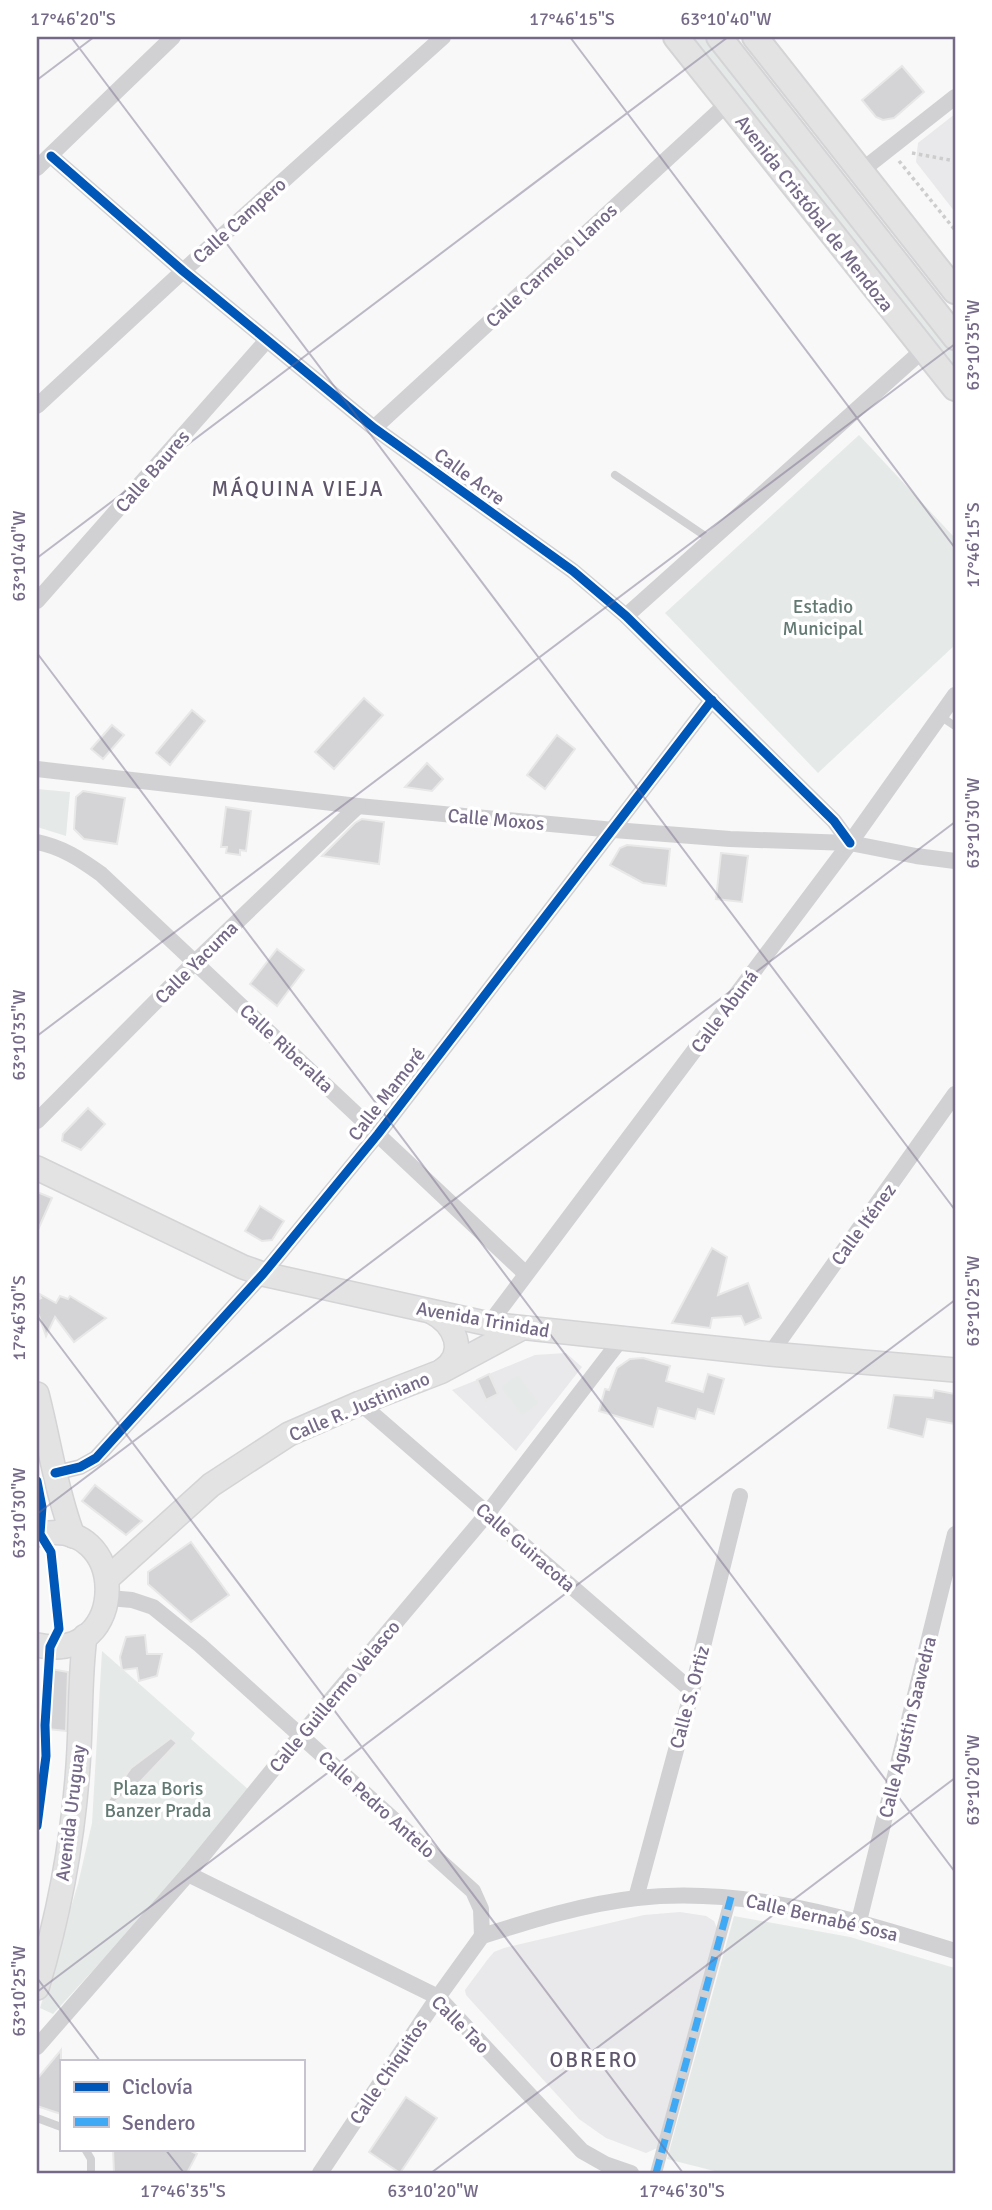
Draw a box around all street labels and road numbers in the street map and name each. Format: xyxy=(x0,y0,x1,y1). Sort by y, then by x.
street label: Avenida Cristóbal de Mendoza xyxy=(730,110,899,317)
street label: Calle Campero xyxy=(188,172,291,269)
street label: Calle Carmelo Llanos xyxy=(481,199,622,333)
street label: Calle Baures xyxy=(110,426,195,518)
street label: Calle Acre xyxy=(429,443,510,511)
street label: Calle Moxos xyxy=(447,804,545,836)
street label: Calle Yacuma xyxy=(150,916,243,1009)
street label: Calle Abuná xyxy=(686,965,764,1058)
street label: Calle Riberalta xyxy=(234,999,338,1098)
street label: Calle Mamoré xyxy=(343,1043,431,1146)
street label: Calle Iténez xyxy=(826,1179,902,1270)
street label: Avenida Trinidad xyxy=(414,1296,551,1343)
street label: Calle R. Justiniano xyxy=(285,1366,433,1447)
street label: Calle Guiracota xyxy=(471,1498,580,1598)
street label: Calle Guillermo Velasco xyxy=(264,1616,406,1778)
street label: Calle Agustin Saavedra xyxy=(874,1634,942,1820)
street label: Calle S. Ortiz xyxy=(665,1643,715,1751)
street label: Avenida Uruguay xyxy=(51,1743,91,1883)
street label: Calle Pedro Antelo xyxy=(313,1746,440,1864)
street label: Calle Bernabé Sosa xyxy=(743,1889,900,1947)
street label: Calle Tao xyxy=(426,1990,495,2059)
street label: Calle Chiquitos xyxy=(345,2014,433,2129)

